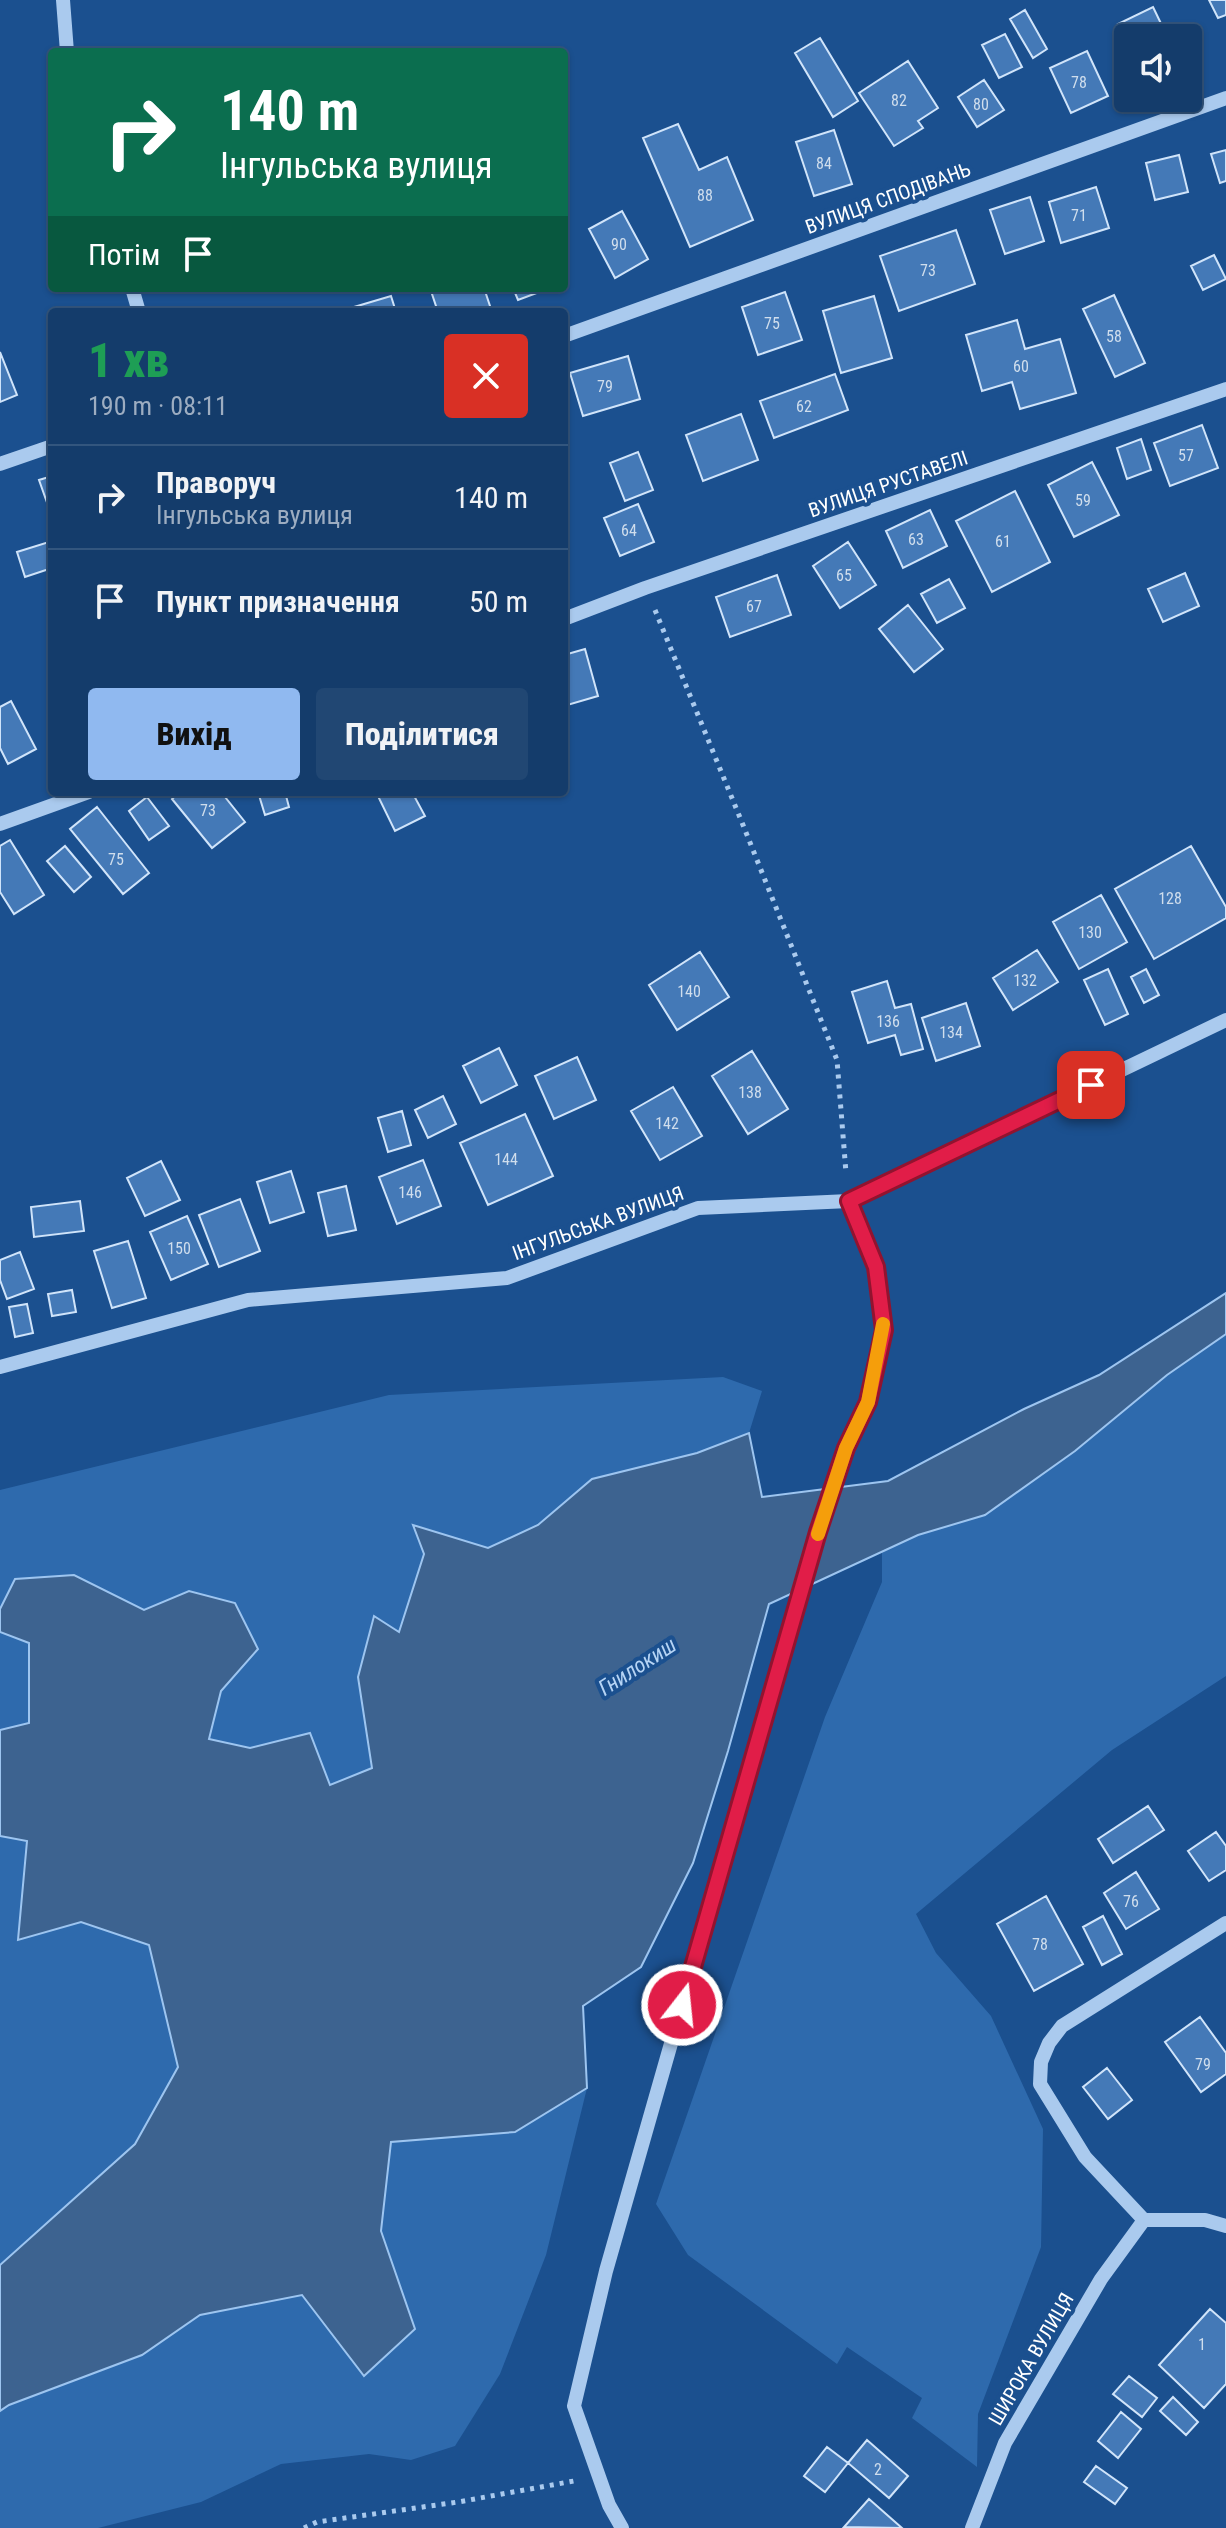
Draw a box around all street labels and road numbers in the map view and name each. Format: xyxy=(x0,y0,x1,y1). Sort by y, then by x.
street label: ВУЛИЦЯ СПОДІВАНЬ xyxy=(802,157,974,239)
street label: ВУЛИЦЯ РУСТАВЕЛІ xyxy=(805,446,971,522)
street label: ІНГУЛЬСЬКА ВУЛИЦЯ xyxy=(509,1181,687,1265)
street label: ШИРОКА ВУЛИЦЯ xyxy=(983,2288,1079,2430)

